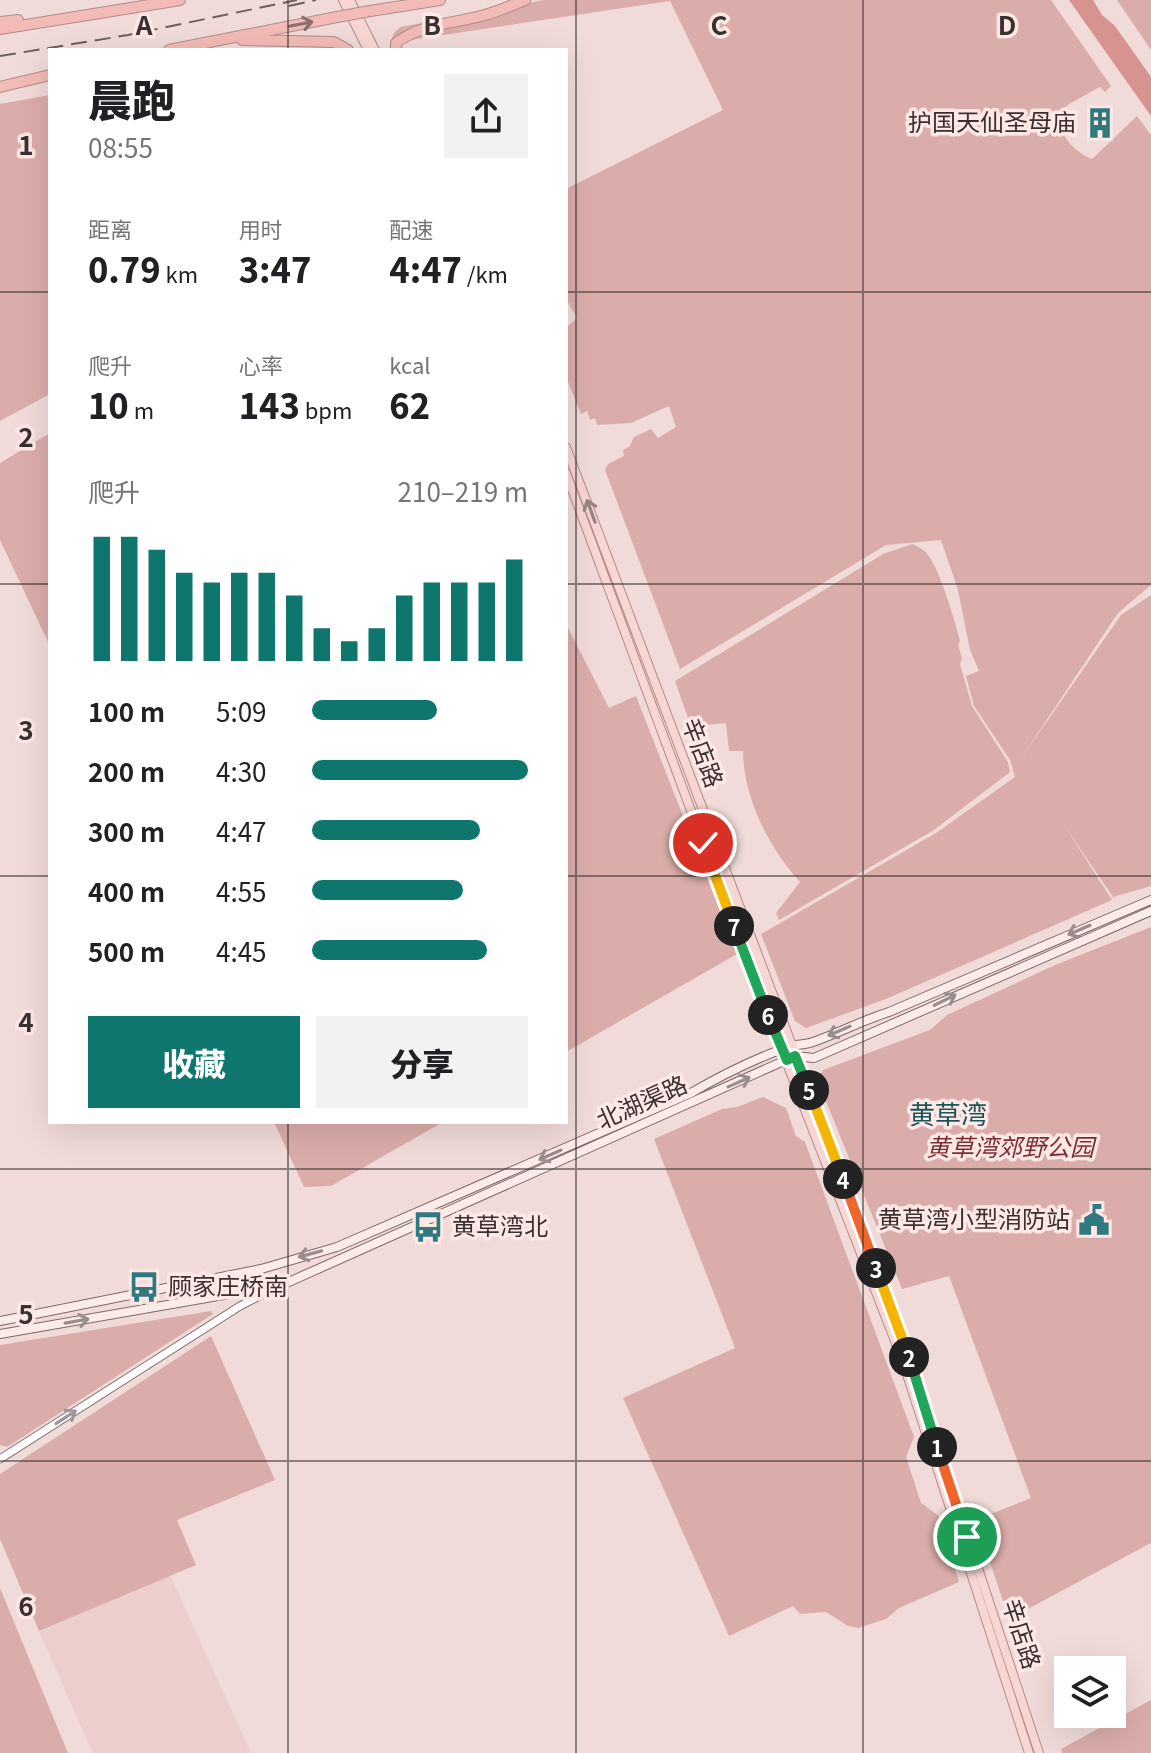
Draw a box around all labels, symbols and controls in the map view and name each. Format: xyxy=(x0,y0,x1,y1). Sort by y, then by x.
text: A xyxy=(135,5,153,42)
text: B xyxy=(423,5,441,42)
text: C xyxy=(710,5,728,42)
text: D xyxy=(998,5,1016,42)
one-way arrow xyxy=(287,16,313,31)
text: 晨跑 xyxy=(88,66,176,130)
button: share xyxy=(444,74,528,158)
place label: 护国天仙圣母庙 xyxy=(908,103,1076,138)
building icon: 护国天仙圣母庙 xyxy=(1083,106,1117,140)
text: 1 xyxy=(18,125,34,162)
text: 08:55 xyxy=(88,128,153,165)
text: 距离 xyxy=(88,212,132,244)
text: 用时 xyxy=(239,212,283,244)
text: 配速 xyxy=(389,212,433,244)
text: 0.79 xyxy=(88,244,161,293)
text: 3:47 xyxy=(239,244,311,293)
text: 4:47 xyxy=(389,244,462,293)
text: km xyxy=(161,257,198,289)
text: /km xyxy=(462,257,508,289)
text: 爬升 xyxy=(88,348,132,380)
text: 心率 xyxy=(239,348,283,380)
text: kcal xyxy=(389,348,431,380)
text: 10 xyxy=(88,380,129,429)
text: 143 xyxy=(239,380,300,429)
text: 62 xyxy=(389,380,430,429)
text: m xyxy=(129,393,154,425)
text: bpm xyxy=(300,393,352,425)
text: 2 xyxy=(18,417,34,454)
text: 爬升 xyxy=(88,472,140,509)
text: 210–219 m xyxy=(398,472,528,509)
one-way arrow xyxy=(583,499,597,524)
text: 100 m xyxy=(88,692,165,729)
text: 5:09 xyxy=(216,692,267,729)
text: 3 xyxy=(18,710,34,747)
street label: 辛店路 xyxy=(675,712,734,792)
text: 200 m xyxy=(88,752,165,789)
text: 4:30 xyxy=(216,752,267,789)
pin xyxy=(669,809,737,877)
text: 300 m xyxy=(88,812,165,849)
text: 4:47 xyxy=(216,812,267,849)
icon: check xyxy=(681,821,725,865)
text: 400 m xyxy=(88,872,165,909)
text: 4:55 xyxy=(216,872,267,909)
pin: 7 xyxy=(714,906,754,946)
text: 7 xyxy=(728,910,740,942)
one-way arrow xyxy=(1067,924,1092,939)
text: 500 m xyxy=(88,932,165,969)
text: 4:45 xyxy=(216,932,267,969)
one-way arrow xyxy=(933,992,957,1007)
pin: 6 xyxy=(748,995,788,1035)
text: 6 xyxy=(762,999,774,1031)
text: 4 xyxy=(18,1002,34,1039)
button: 收藏 xyxy=(88,1016,300,1108)
button: 分享 xyxy=(316,1016,528,1108)
one-way arrow xyxy=(828,1024,852,1039)
street label: 北湖渠路 xyxy=(590,1065,692,1136)
pin: 5 xyxy=(789,1070,829,1110)
one-way arrow xyxy=(726,1073,750,1088)
text: 5 xyxy=(803,1074,815,1106)
district label: 黄草湾 xyxy=(909,1094,987,1131)
park label: 黄草湾郊野公园 xyxy=(926,1128,1097,1163)
one-way arrow xyxy=(538,1148,563,1163)
pin: 4 xyxy=(823,1159,863,1199)
text: 4 xyxy=(837,1163,849,1195)
place label: 黄草湾小型消防站 xyxy=(878,1200,1070,1235)
public building icon: 黄草湾小型消防站 xyxy=(1077,1203,1111,1237)
place label: 黄草湾北 xyxy=(452,1207,548,1242)
bus stop icon: 黄草湾北 xyxy=(411,1210,445,1244)
one-way arrow xyxy=(298,1247,324,1262)
pin: 3 xyxy=(856,1248,896,1288)
text: 3 xyxy=(870,1252,882,1284)
place label: 顾家庄桥南 xyxy=(168,1267,288,1302)
bus stop icon: 顾家庄桥南 xyxy=(127,1270,161,1304)
text: 5 xyxy=(18,1294,34,1331)
one-way arrow xyxy=(64,1312,89,1327)
pin: 2 xyxy=(889,1337,929,1377)
text: 2 xyxy=(903,1341,915,1373)
one-way arrow xyxy=(54,1408,76,1425)
pin: 1 xyxy=(917,1427,957,1467)
text: 1 xyxy=(931,1431,943,1463)
pin xyxy=(933,1503,1001,1571)
icon: arrive xyxy=(945,1515,989,1559)
text: 6 xyxy=(18,1586,34,1623)
street label: 辛店路 xyxy=(996,1594,1051,1673)
map controls xyxy=(1054,1656,1126,1728)
button: layers xyxy=(1054,1656,1126,1728)

